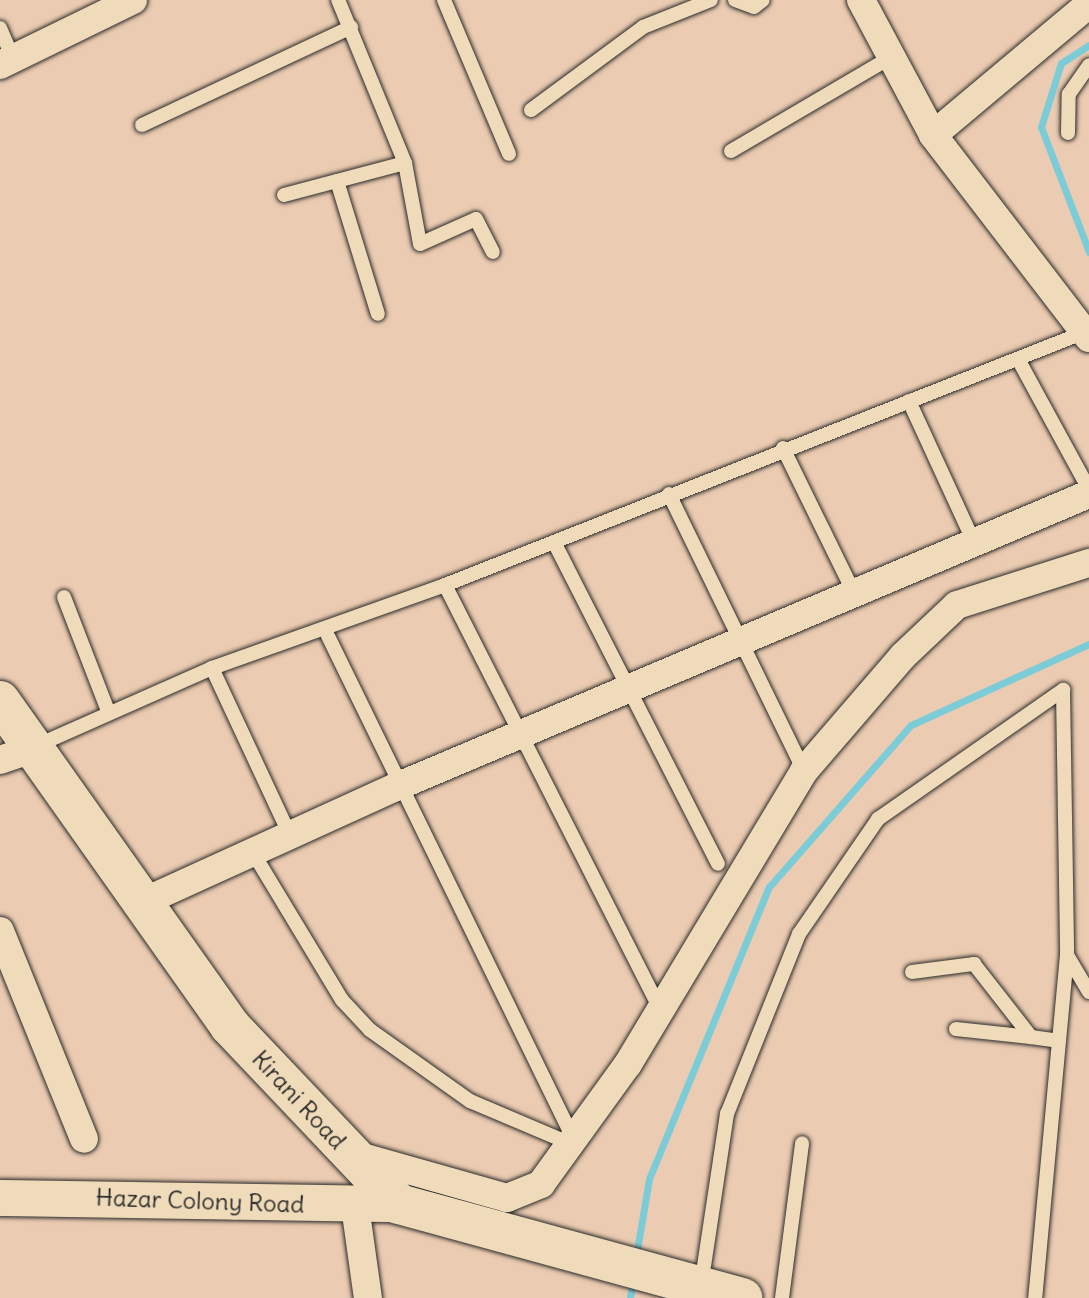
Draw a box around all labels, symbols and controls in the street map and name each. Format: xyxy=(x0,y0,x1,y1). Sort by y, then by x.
street label: Kirani Road xyxy=(246,1045,352,1155)
street label: Hazar Colony Road xyxy=(95,1183,305,1219)

